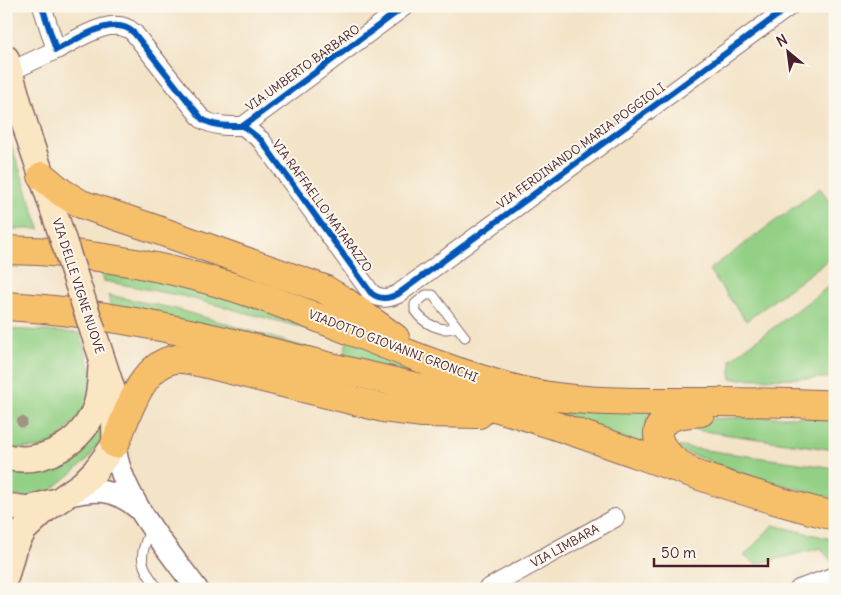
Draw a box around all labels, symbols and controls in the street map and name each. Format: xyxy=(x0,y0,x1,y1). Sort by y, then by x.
street label: VIA UMBERTO BARBARO xyxy=(243,21,363,114)
north arrow xyxy=(764,28,814,78)
text: N xyxy=(773,30,790,51)
street label: VIA FERDINANDO MARIA POGGIOLI xyxy=(494,80,668,212)
street label: VIA RAFFAELLO MATARAZZO xyxy=(269,137,375,275)
street label: VIA DELLE VIGNE NUOVE xyxy=(49,216,107,355)
street label: VIADOTTO GIOVANNI GRONCHI xyxy=(306,306,480,385)
street label: VIA LIMBARA xyxy=(528,521,602,570)
scale bar xyxy=(654,535,767,567)
text: 50 m xyxy=(661,543,696,562)

